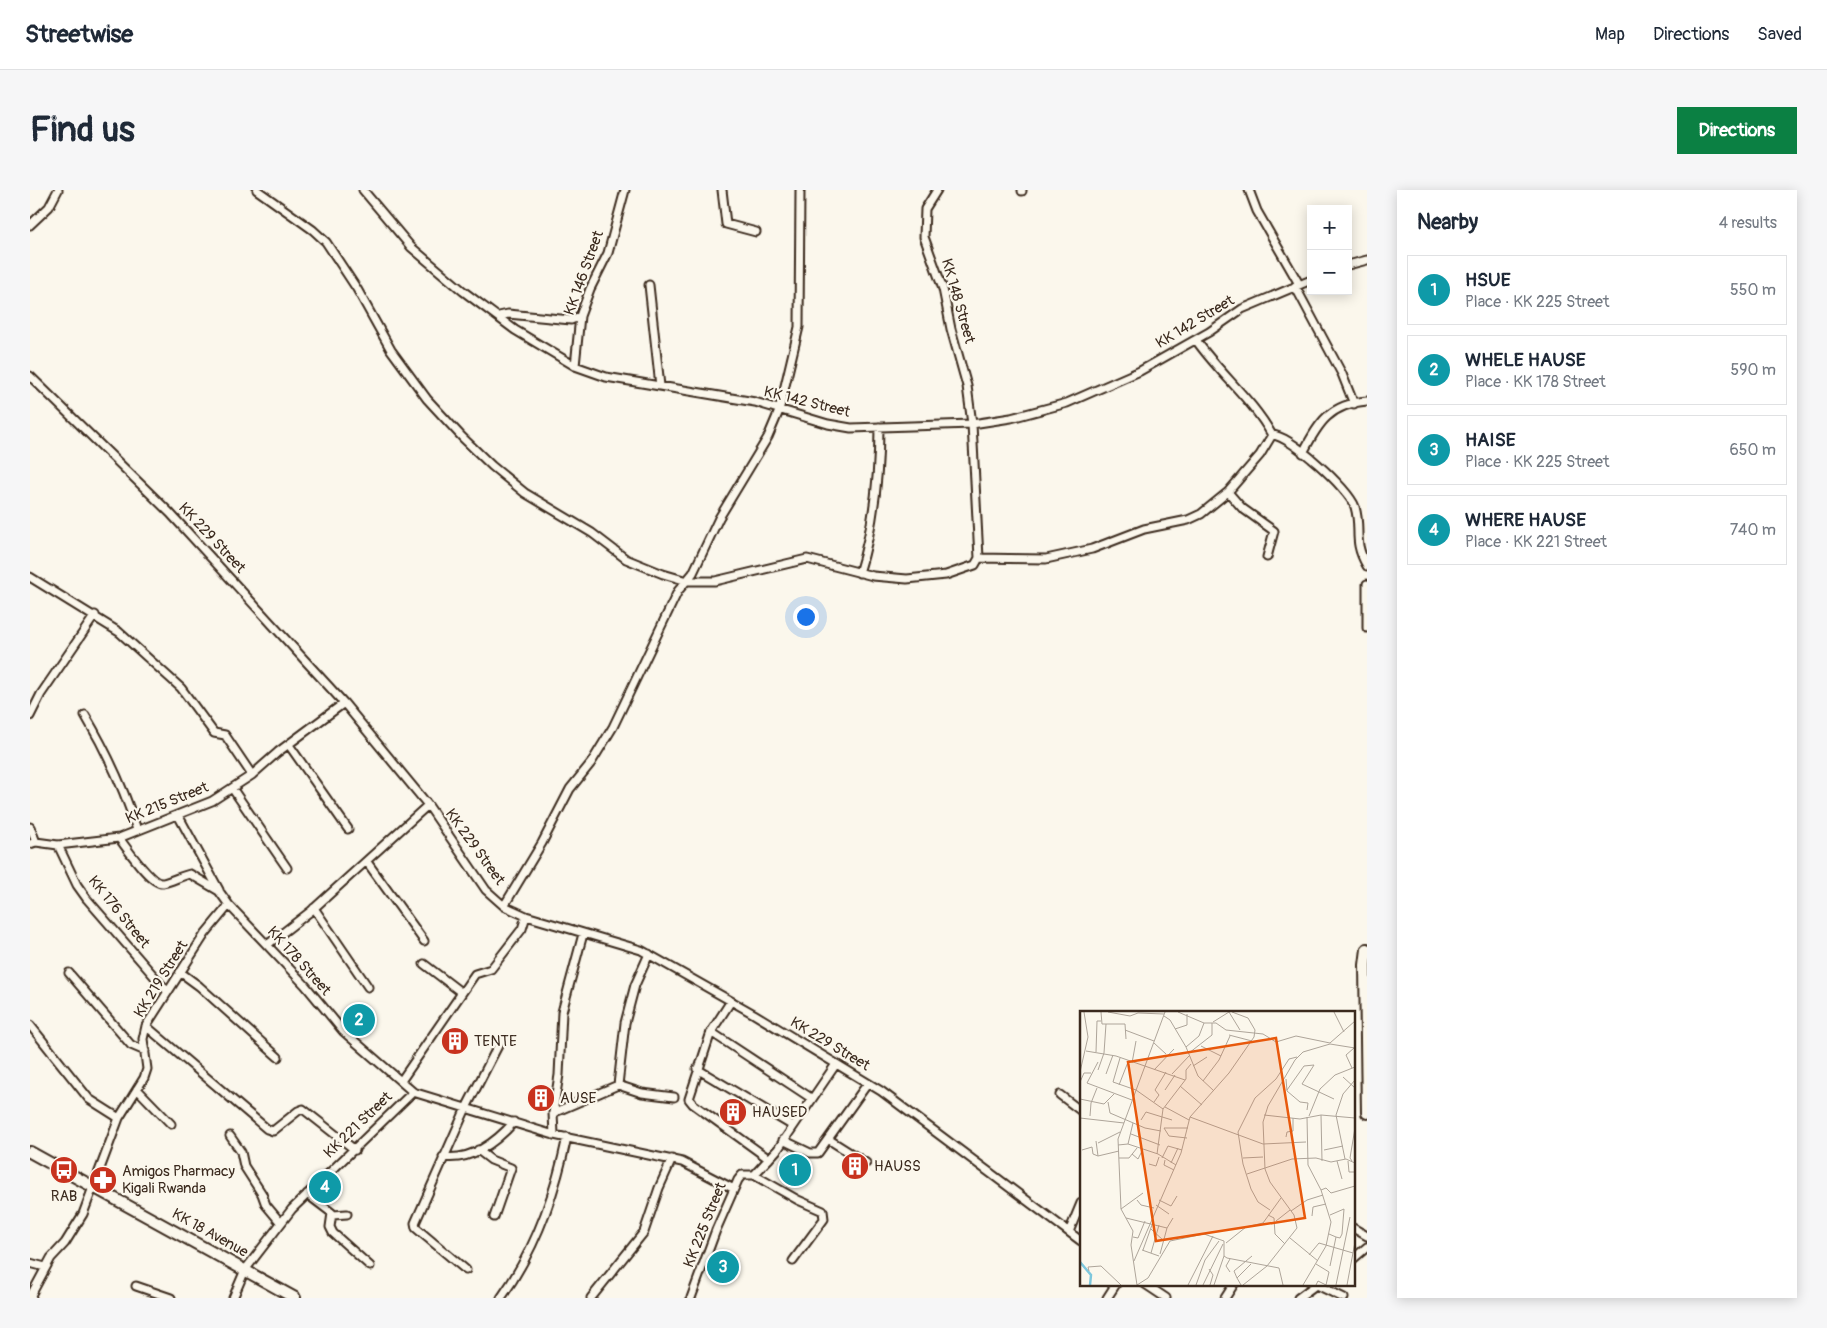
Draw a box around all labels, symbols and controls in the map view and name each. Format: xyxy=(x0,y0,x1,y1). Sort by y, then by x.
text: Streetwise xyxy=(25,20,133,49)
text: Map xyxy=(1595,23,1625,46)
text: Directions xyxy=(1653,23,1729,46)
text: Saved xyxy=(1757,23,1802,46)
button: Directions xyxy=(1677,107,1797,154)
text: Find us xyxy=(30,108,135,152)
map controls xyxy=(1307,205,1352,295)
button: + xyxy=(1307,205,1352,250)
text: Nearby xyxy=(1417,209,1478,236)
text: 4 results xyxy=(1719,213,1777,233)
street label: KK 146 Street xyxy=(560,227,608,318)
button: − xyxy=(1307,250,1352,295)
street label: KK 148 Street xyxy=(937,256,979,347)
text: HSUE xyxy=(1465,268,1511,292)
text: 1 xyxy=(1431,280,1437,300)
text: 550 m xyxy=(1730,280,1776,300)
street label: KK 142 Street xyxy=(1152,291,1239,353)
text: Place · KK 225 Street xyxy=(1465,292,1609,312)
text: WHELE HAUSE xyxy=(1465,348,1586,372)
text: 2 xyxy=(1430,360,1438,380)
text: 590 m xyxy=(1730,360,1776,380)
text: Place · KK 178 Street xyxy=(1465,372,1606,392)
street label: KK 142 Street xyxy=(762,382,853,422)
text: HAISE xyxy=(1465,428,1516,452)
text: 3 xyxy=(1430,440,1438,460)
text: 650 m xyxy=(1729,440,1776,460)
text: Place · KK 225 Street xyxy=(1465,452,1609,472)
street label: KK 229 Street xyxy=(174,499,250,578)
text: WHERE HAUSE xyxy=(1465,508,1586,532)
text: 4 xyxy=(1429,520,1439,540)
text: 740 m xyxy=(1730,520,1776,540)
text: Place · KK 221 Street xyxy=(1465,532,1607,552)
your location xyxy=(793,604,819,630)
street label: KK 215 Street xyxy=(123,777,212,828)
street label: KK 229 Street xyxy=(441,805,510,890)
street label: KK 176 Street xyxy=(84,872,155,953)
street label: KK 178 Street xyxy=(263,922,336,1000)
street label: KK 219 Street xyxy=(130,936,193,1021)
pin: 2 xyxy=(343,1001,375,1039)
inset map xyxy=(1080,1011,1354,1286)
street label: KK 229 Street xyxy=(787,1013,874,1076)
building icon: TENTE xyxy=(440,1026,470,1056)
place label: TENTE xyxy=(474,1032,517,1051)
building icon: AUSE xyxy=(526,1083,556,1113)
street label: KK 221 Street xyxy=(320,1087,397,1162)
place label: AUSE xyxy=(560,1089,596,1108)
building icon: HAUSED xyxy=(718,1097,748,1127)
place label: HAUSED xyxy=(752,1103,807,1122)
pin: 1 xyxy=(779,1151,811,1189)
building icon: HAUSS xyxy=(840,1151,870,1181)
bus stop icon: RAB xyxy=(49,1155,79,1185)
place label: HAUSS xyxy=(874,1157,921,1176)
place label: Amigos Pharmacy Kigali Rwanda xyxy=(122,1162,236,1198)
pharmacy icon: Amigos Pharmacy Kigali Rwanda xyxy=(88,1165,118,1195)
pin: 4 xyxy=(309,1168,341,1206)
street label: KK 225 Street xyxy=(679,1179,731,1270)
place label: RAB xyxy=(51,1187,77,1206)
street label: KK 18 Avenue xyxy=(169,1204,252,1262)
pin: 3 xyxy=(707,1248,739,1286)

